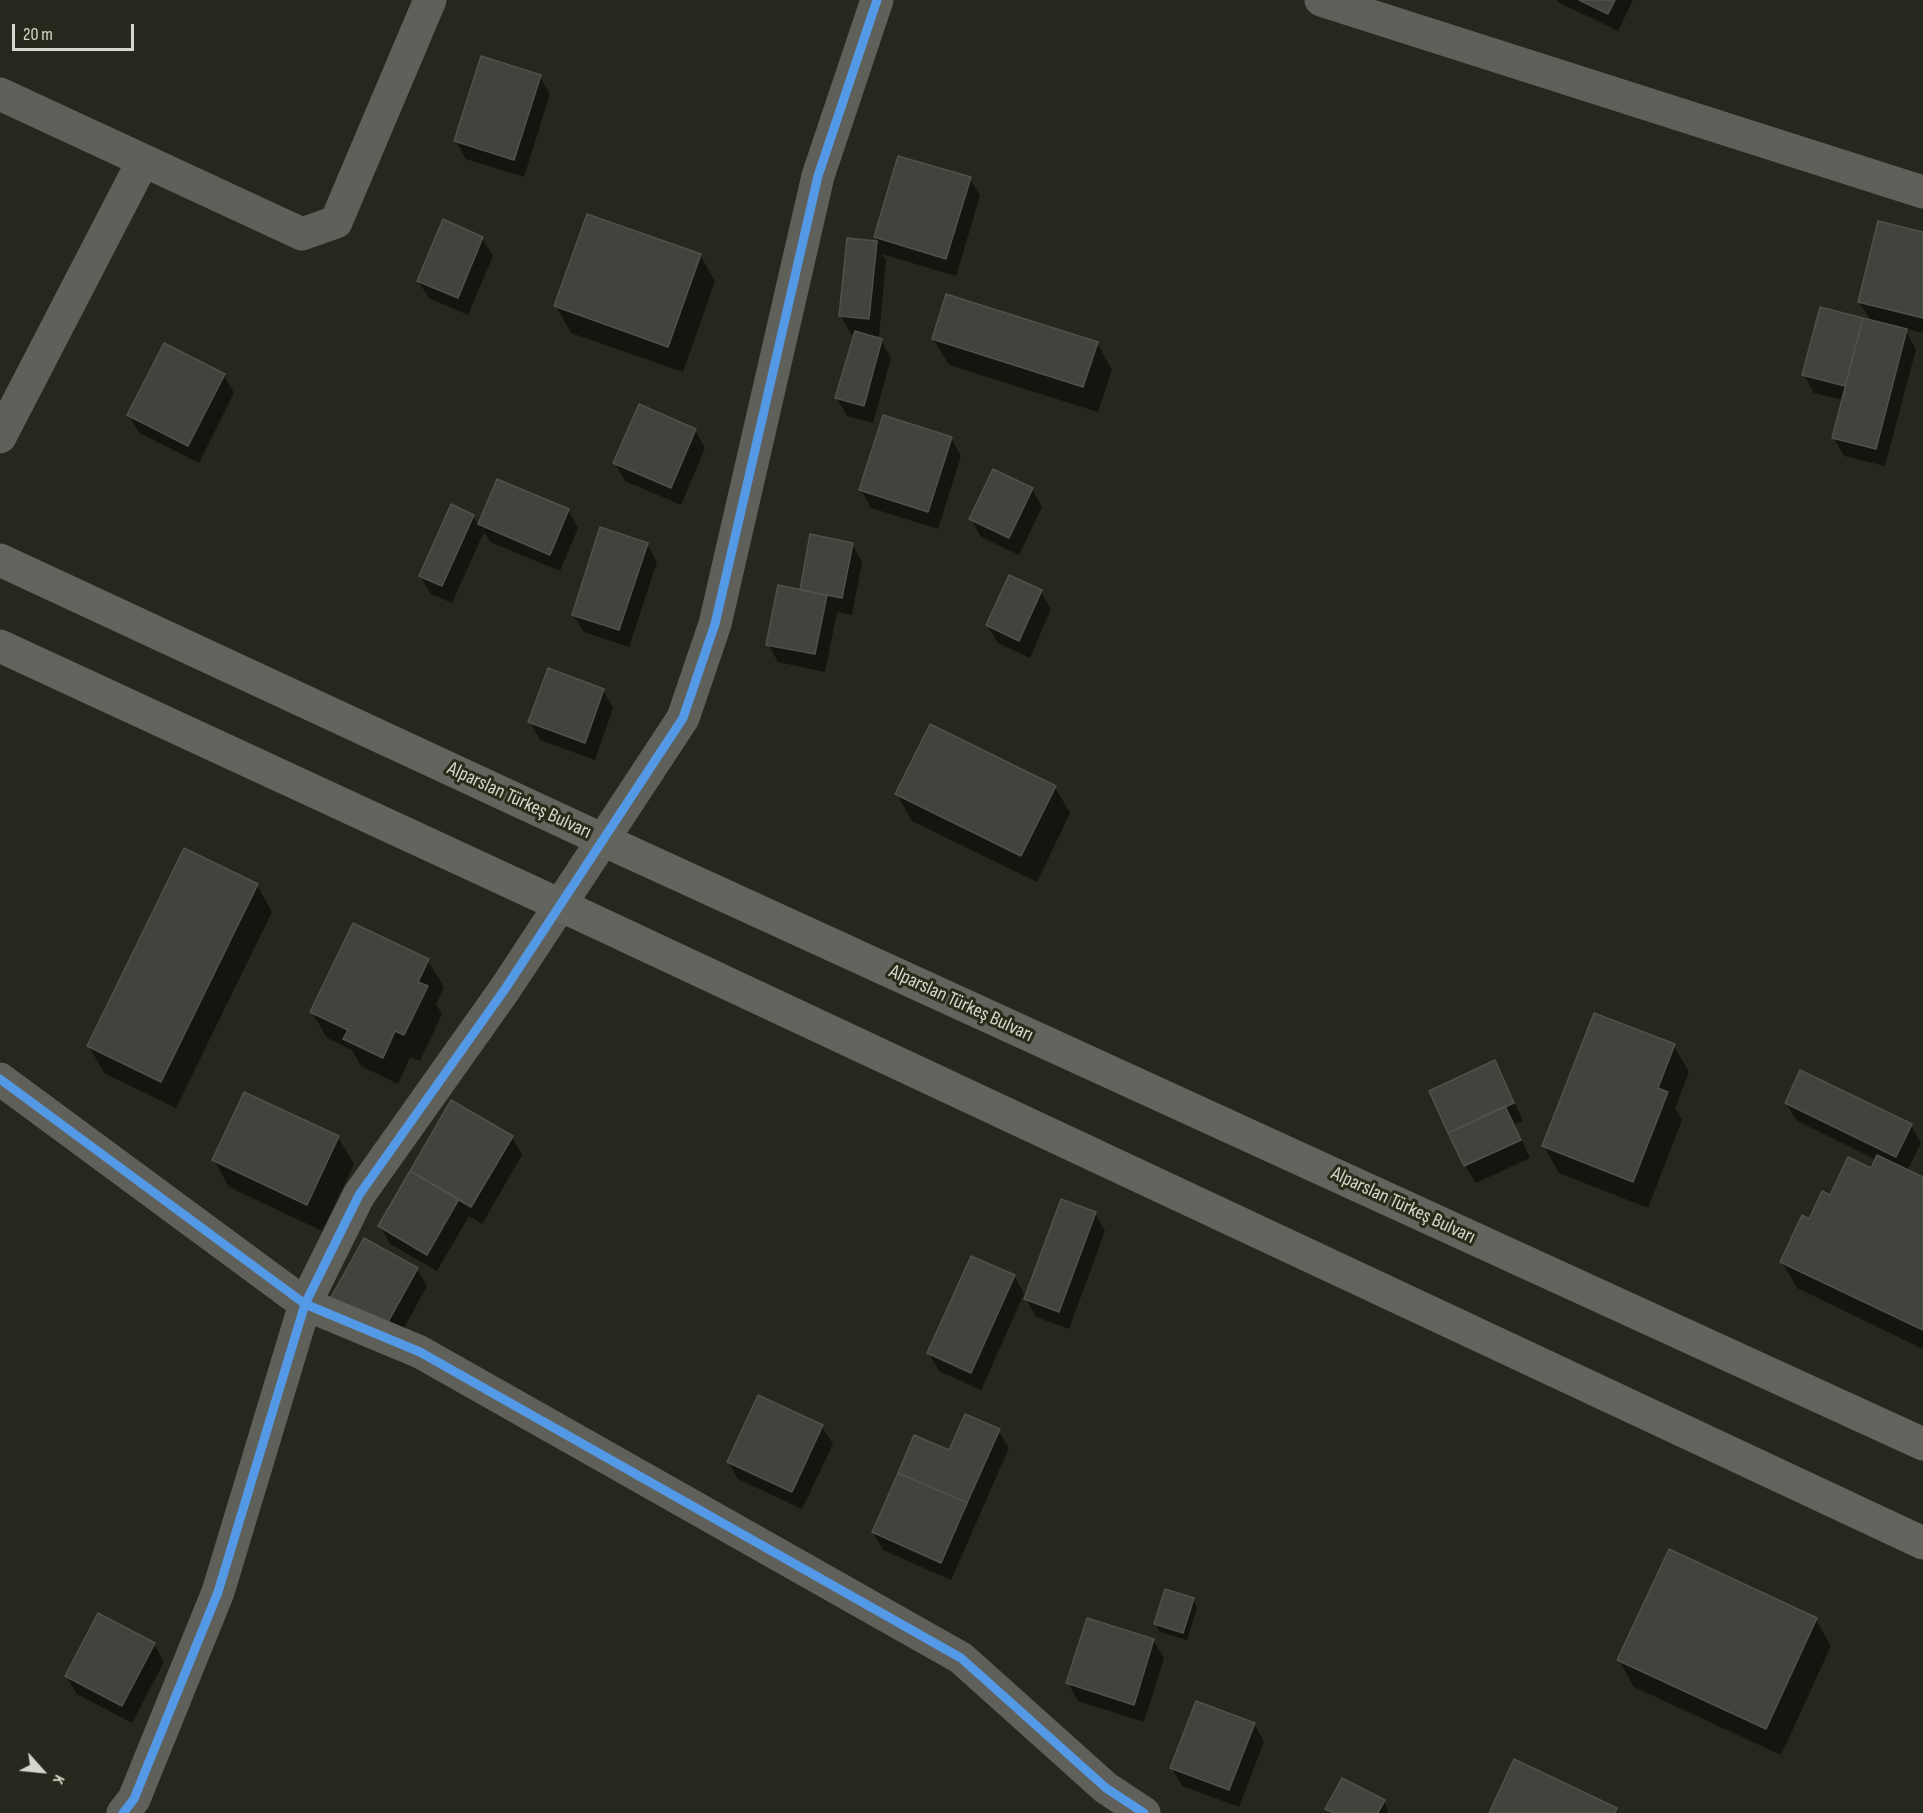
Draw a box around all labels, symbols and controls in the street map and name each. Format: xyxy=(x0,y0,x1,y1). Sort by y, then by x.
scale bar xyxy=(15,12,136,50)
text: 20 m xyxy=(23,24,53,45)
street label: Alparslan Türkeş Bulvarı xyxy=(443,757,595,845)
street label: Alparslan Türkeş Bulvarı xyxy=(885,960,1037,1048)
street label: Alparslan Türkeş Bulvarı xyxy=(1327,1162,1479,1250)
north arrow xyxy=(12,1741,72,1801)
text: K xyxy=(48,1772,69,1787)

